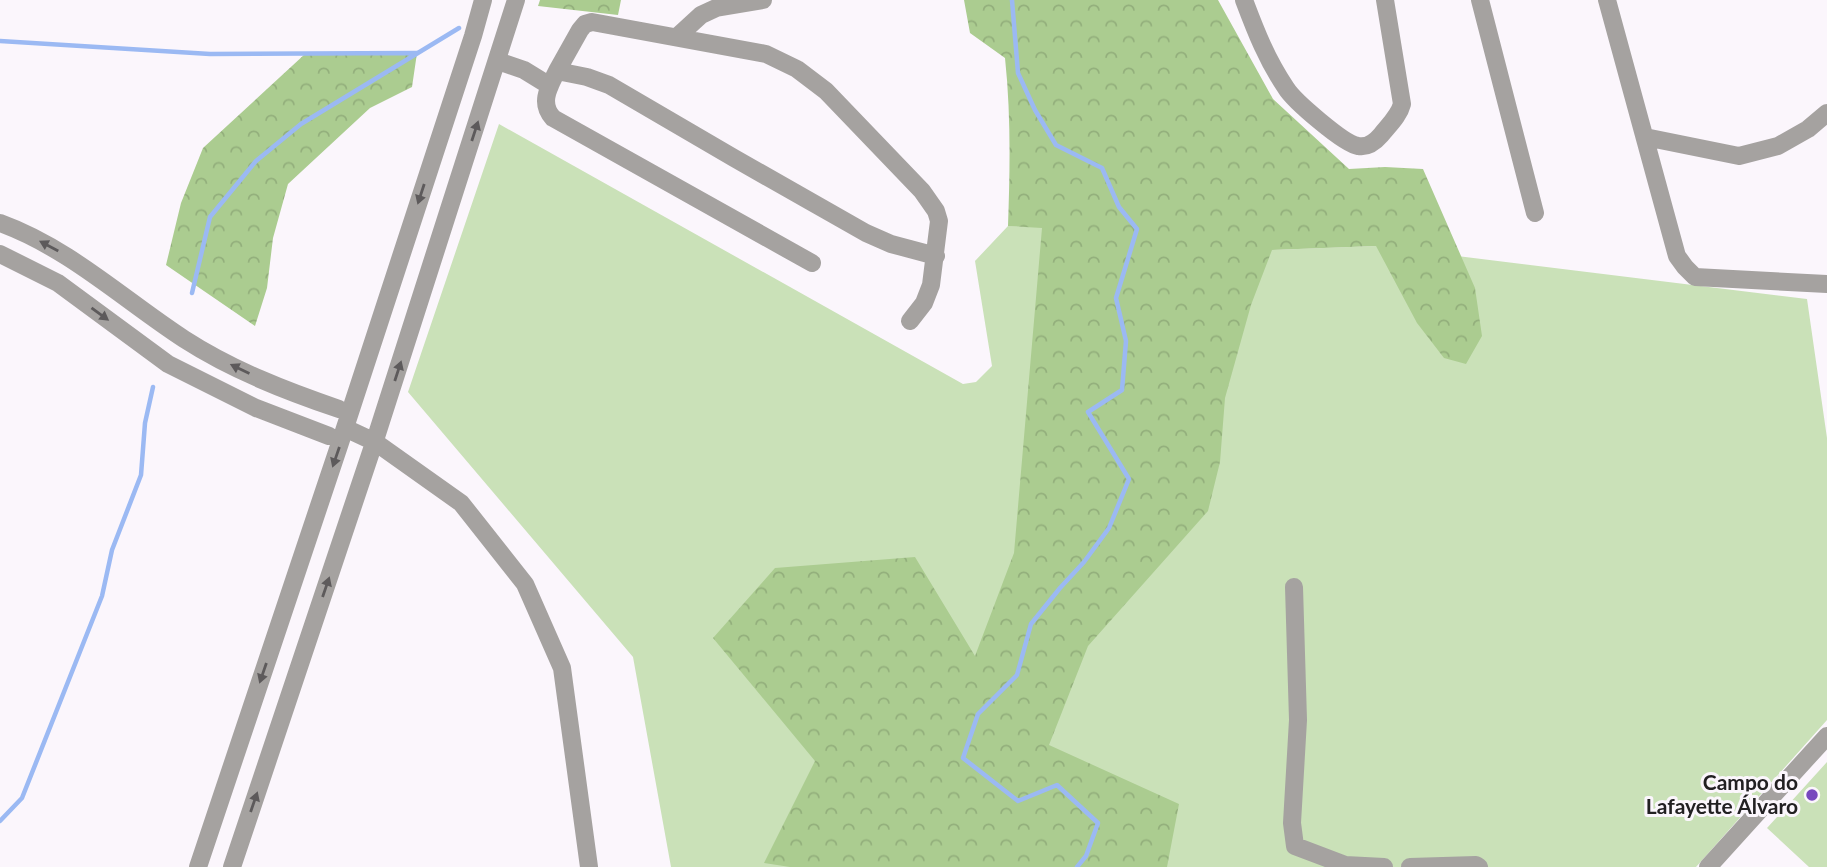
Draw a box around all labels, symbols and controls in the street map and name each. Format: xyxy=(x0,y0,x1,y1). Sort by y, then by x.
one-way arrow xyxy=(471,120,481,141)
one-way arrow xyxy=(415,184,426,205)
one-way arrow xyxy=(39,241,59,252)
one-way arrow xyxy=(91,307,109,321)
one-way arrow xyxy=(393,360,404,381)
one-way arrow xyxy=(230,364,250,375)
one-way arrow xyxy=(330,447,341,468)
one-way arrow xyxy=(321,576,332,597)
one-way arrow xyxy=(257,663,268,684)
place label: Campo do Lafayette Álvaro xyxy=(1646,769,1798,818)
marker: Campo do Lafayette Álvaro xyxy=(1804,787,1820,803)
one-way arrow xyxy=(249,792,260,813)

